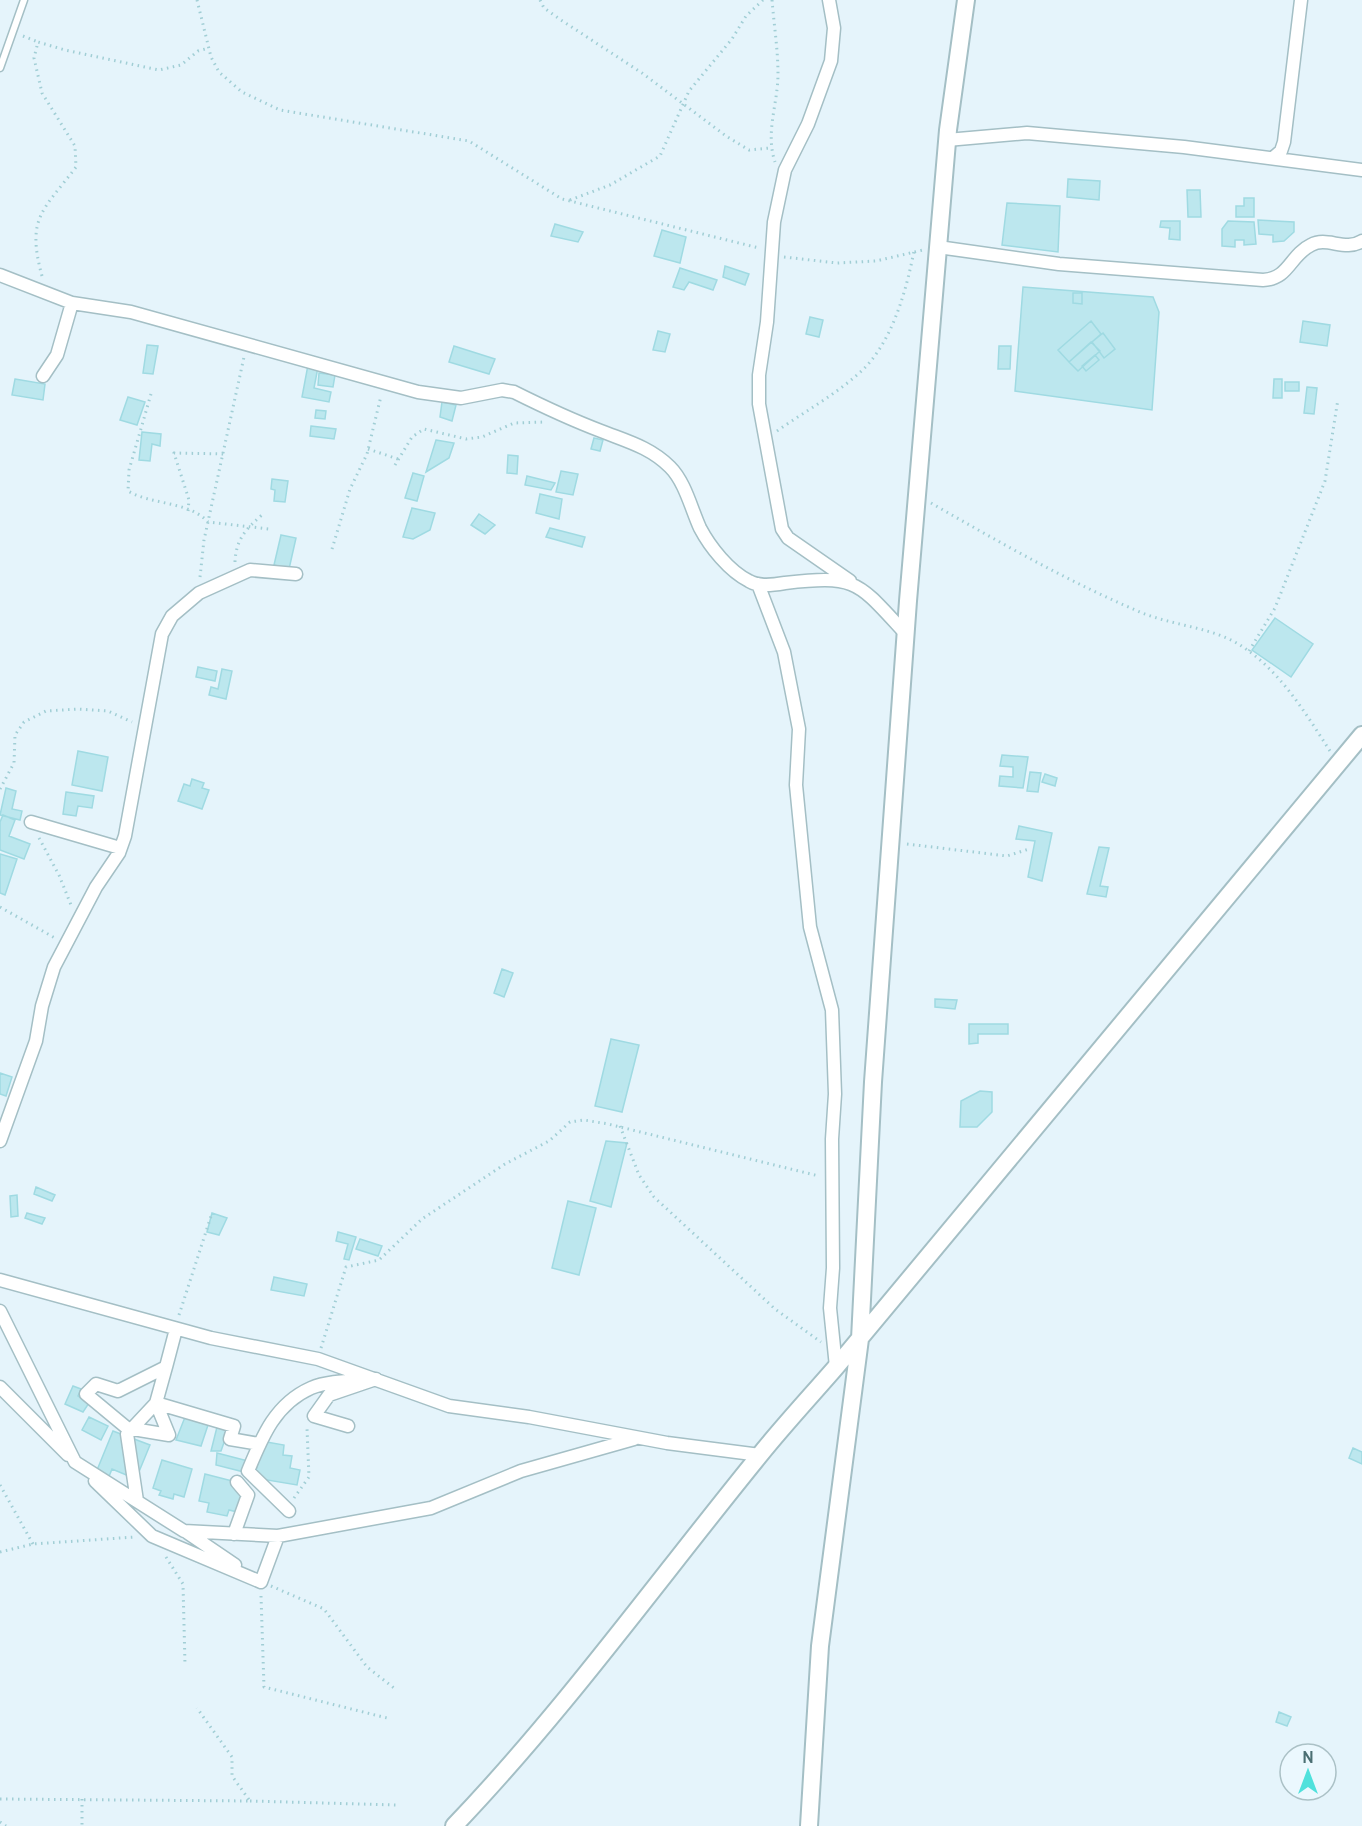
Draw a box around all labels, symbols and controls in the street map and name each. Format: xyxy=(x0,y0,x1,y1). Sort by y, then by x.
north arrow xyxy=(1278,1742,1338,1802)
text: N xyxy=(1302,1749,1314,1769)

